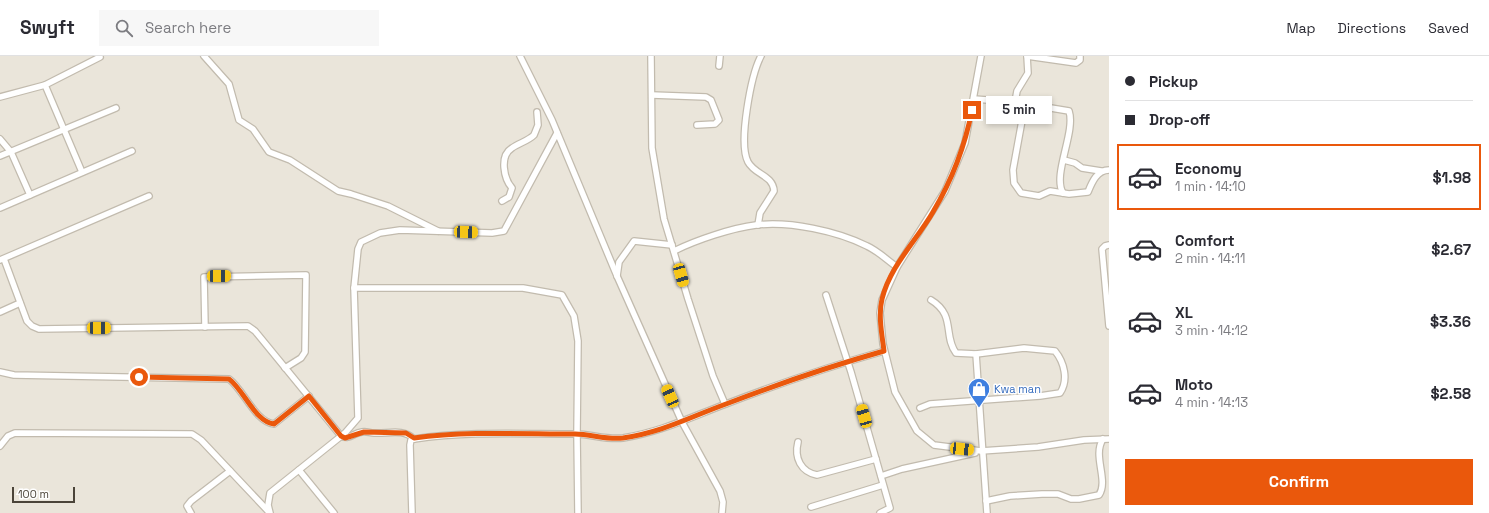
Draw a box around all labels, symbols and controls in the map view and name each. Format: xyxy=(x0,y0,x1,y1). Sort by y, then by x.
search box xyxy=(99,10,379,46)
text: Swyft xyxy=(20,15,75,40)
icon: search xyxy=(113,17,135,39)
text: Search here xyxy=(145,18,231,37)
text: Map xyxy=(1286,19,1316,37)
text: Directions xyxy=(1338,19,1406,37)
text: Saved xyxy=(1428,19,1469,37)
text: Pickup xyxy=(1149,72,1198,91)
callout: 5 min xyxy=(986,96,1052,124)
route end xyxy=(963,101,981,119)
text: 5 min xyxy=(1002,101,1036,118)
text: Drop-off xyxy=(1149,110,1210,129)
icon: car xyxy=(1127,159,1163,195)
text: Economy xyxy=(1175,159,1242,178)
text: $1.98 xyxy=(1432,168,1471,187)
text: 1 min · 14:10 xyxy=(1175,178,1246,195)
car xyxy=(454,226,478,238)
icon: car xyxy=(1127,231,1163,267)
text: Comfort xyxy=(1175,231,1235,250)
text: $2.67 xyxy=(1431,240,1471,259)
text: 2 min · 14:11 xyxy=(1175,250,1245,267)
car xyxy=(672,262,690,288)
car xyxy=(207,270,231,282)
icon: car xyxy=(1127,303,1163,339)
text: XL xyxy=(1175,303,1193,322)
text: $3.36 xyxy=(1430,312,1471,331)
car xyxy=(87,322,111,334)
text: 3 min · 14:12 xyxy=(1175,322,1248,339)
route start xyxy=(130,368,148,386)
icon: car xyxy=(1127,375,1163,411)
text: Moto xyxy=(1175,375,1213,394)
shop icon: Kwa man xyxy=(966,376,992,409)
place label: Kwa man xyxy=(994,382,1041,396)
car xyxy=(660,383,680,409)
text: $2.58 xyxy=(1431,384,1471,403)
text: 4 min · 14:13 xyxy=(1175,394,1248,411)
car xyxy=(855,403,873,429)
car xyxy=(949,442,975,456)
button: Confirm xyxy=(1125,459,1473,505)
scale bar xyxy=(12,485,75,504)
text: 100 m xyxy=(18,487,49,501)

